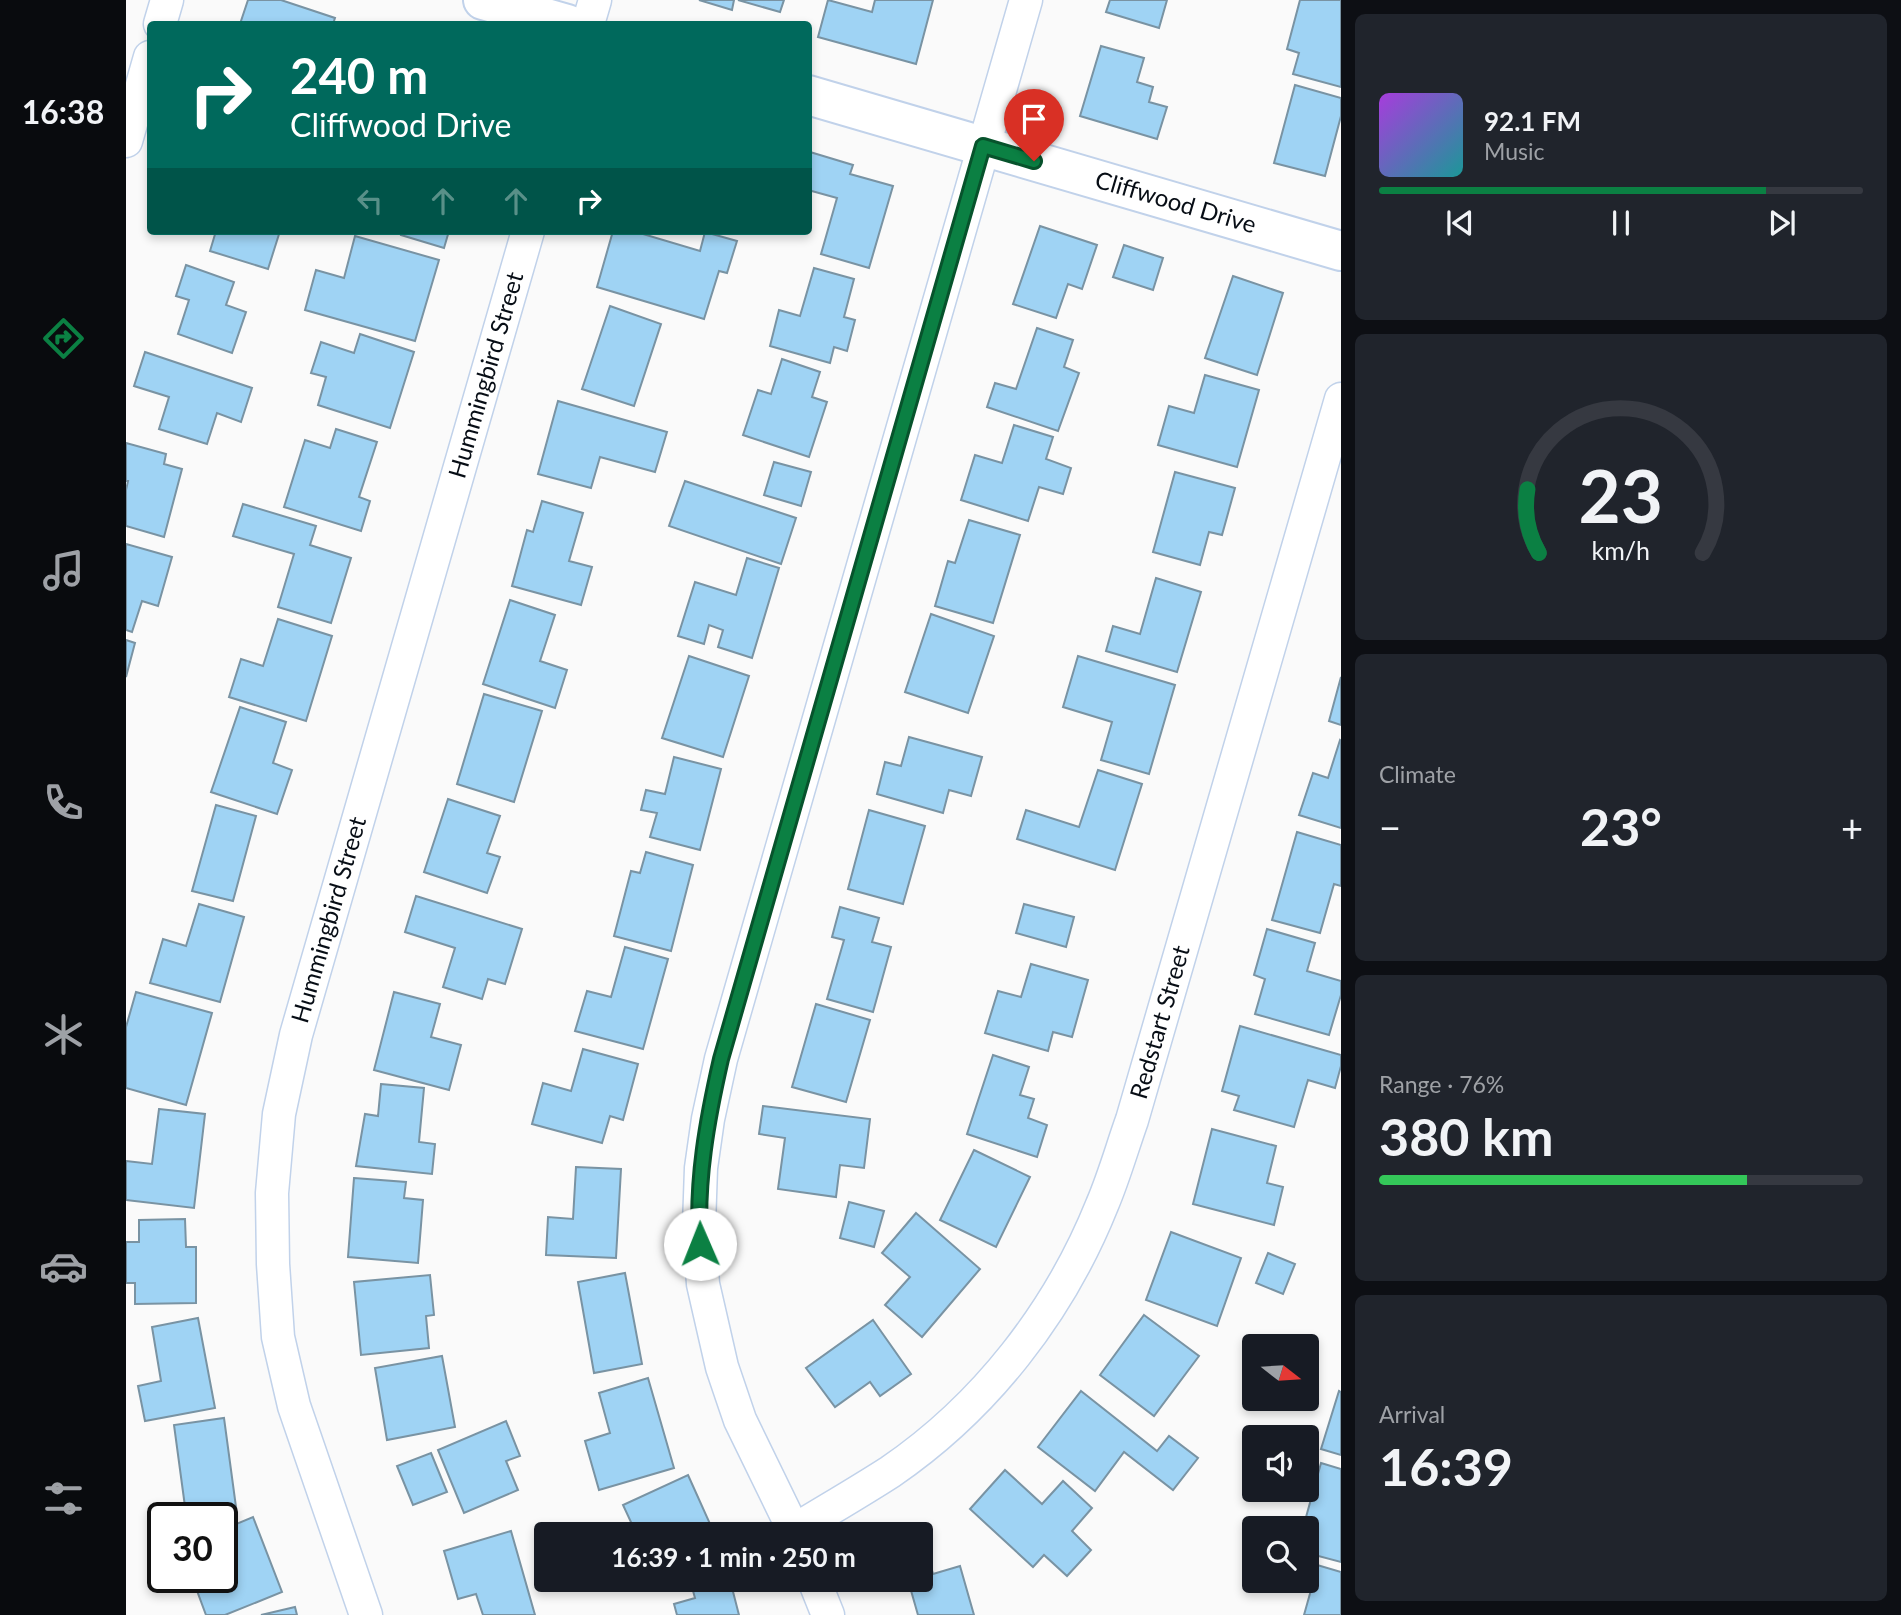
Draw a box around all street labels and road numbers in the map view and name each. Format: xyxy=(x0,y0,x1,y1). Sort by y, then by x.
street label: Cliffwood Drive xyxy=(1092,164,1260,238)
street label: Hummingbird Street xyxy=(442,268,529,481)
street label: Hummingbird Street xyxy=(284,813,371,1026)
street label: Redstart Street xyxy=(1123,941,1195,1102)

